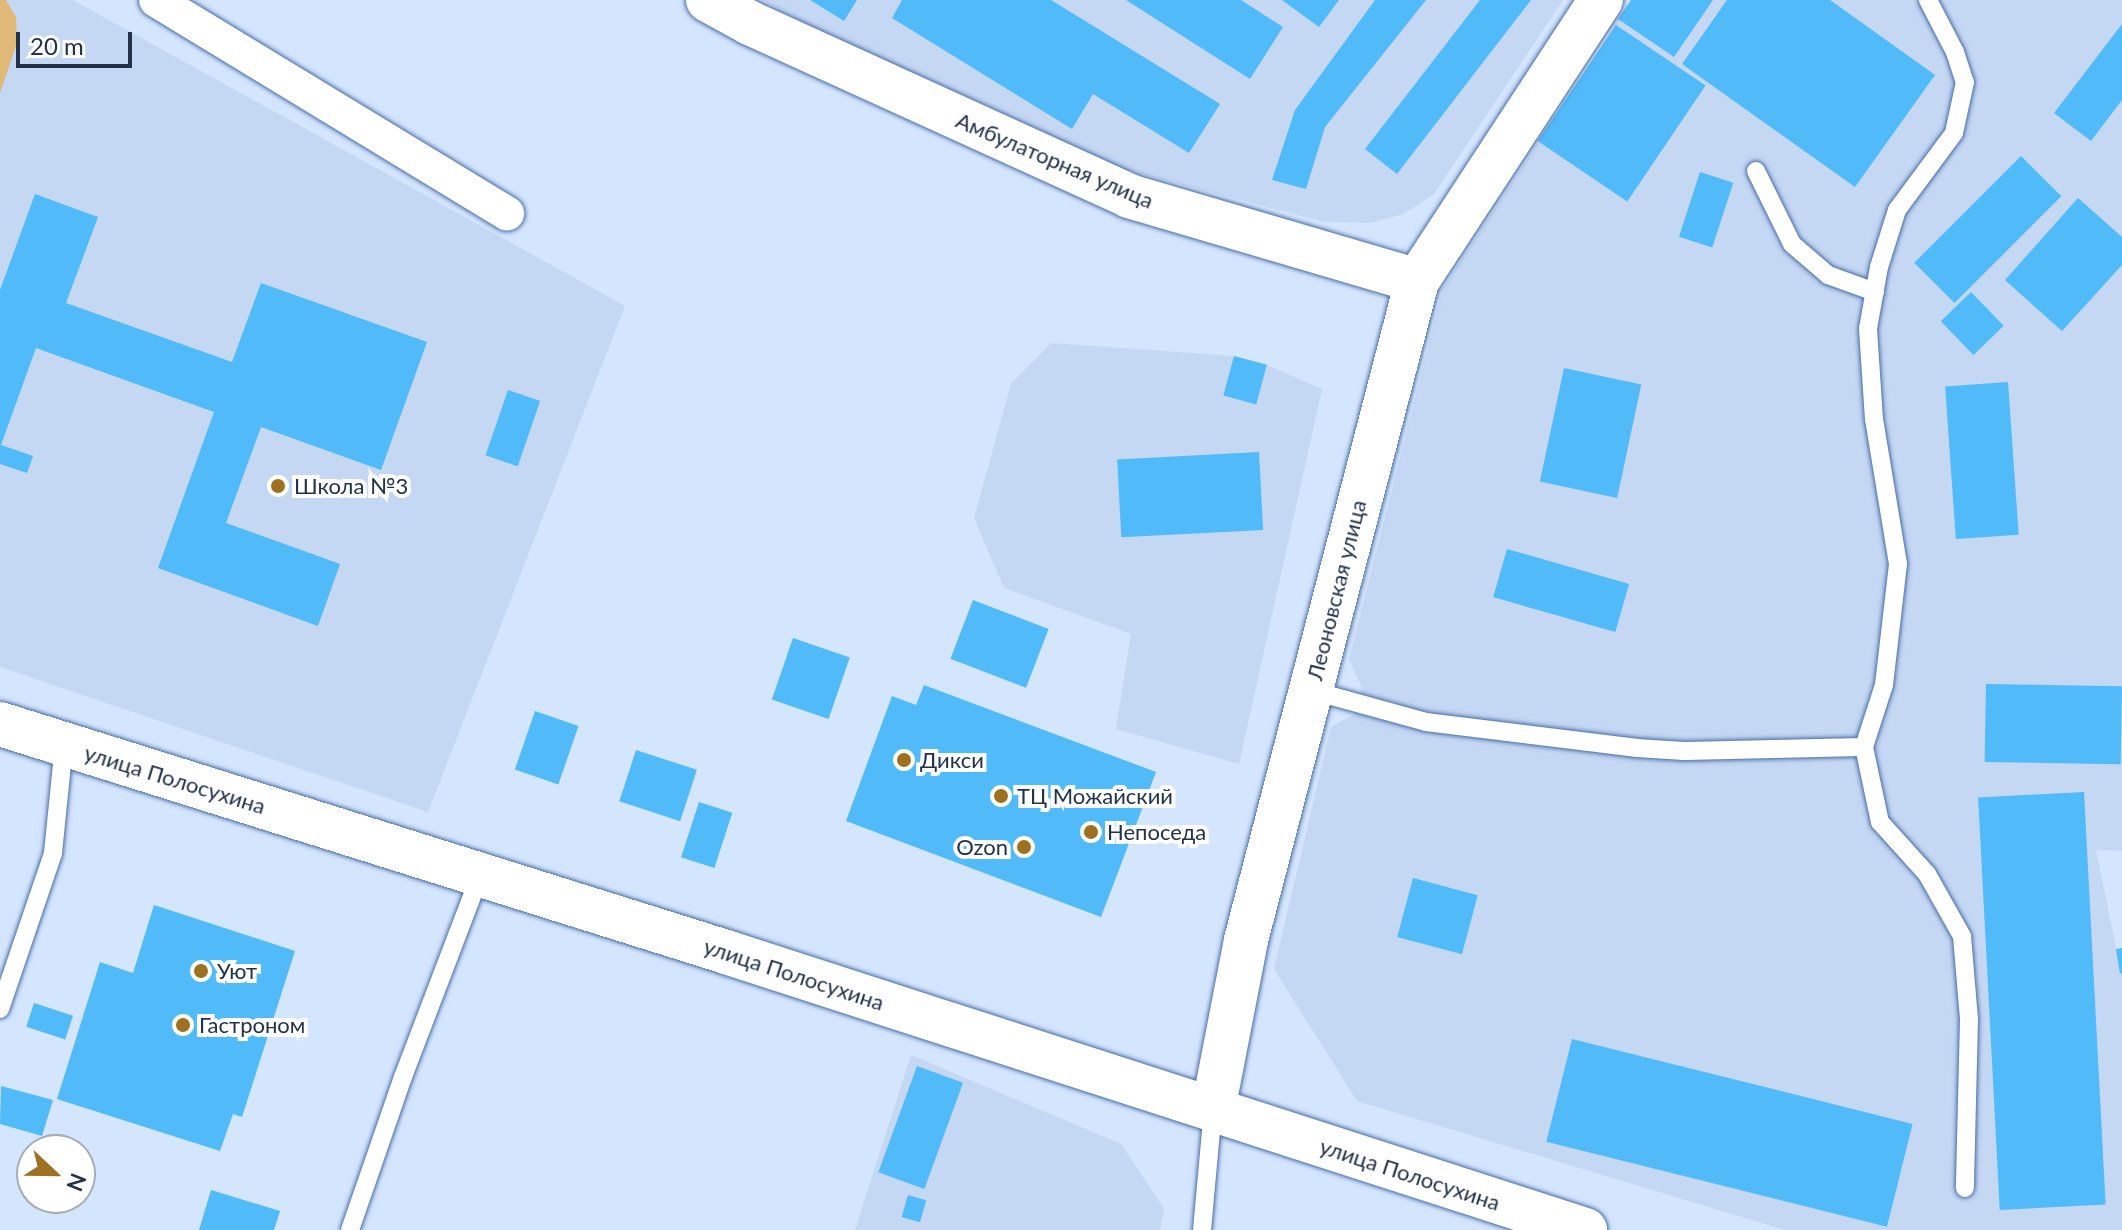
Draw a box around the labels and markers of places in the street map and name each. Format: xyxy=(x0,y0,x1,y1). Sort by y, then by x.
place label: Школа №3 xyxy=(294,473,408,499)
marker: Школа №3 xyxy=(269,477,287,495)
place label: Дикси xyxy=(920,747,984,773)
marker: Дикси xyxy=(895,751,913,769)
place label: ТЦ Можайский xyxy=(1017,783,1173,809)
marker: ТЦ Можайский xyxy=(992,787,1010,805)
place label: Непоседа xyxy=(1107,819,1206,845)
marker: Непоседа xyxy=(1082,823,1100,841)
place label: Ozon xyxy=(956,834,1008,860)
marker: Ozon xyxy=(1015,838,1033,856)
place label: Уют xyxy=(217,958,257,984)
marker: Уют xyxy=(192,962,210,980)
place label: Гастроном xyxy=(199,1012,305,1038)
marker: Гастроном xyxy=(174,1016,192,1034)

